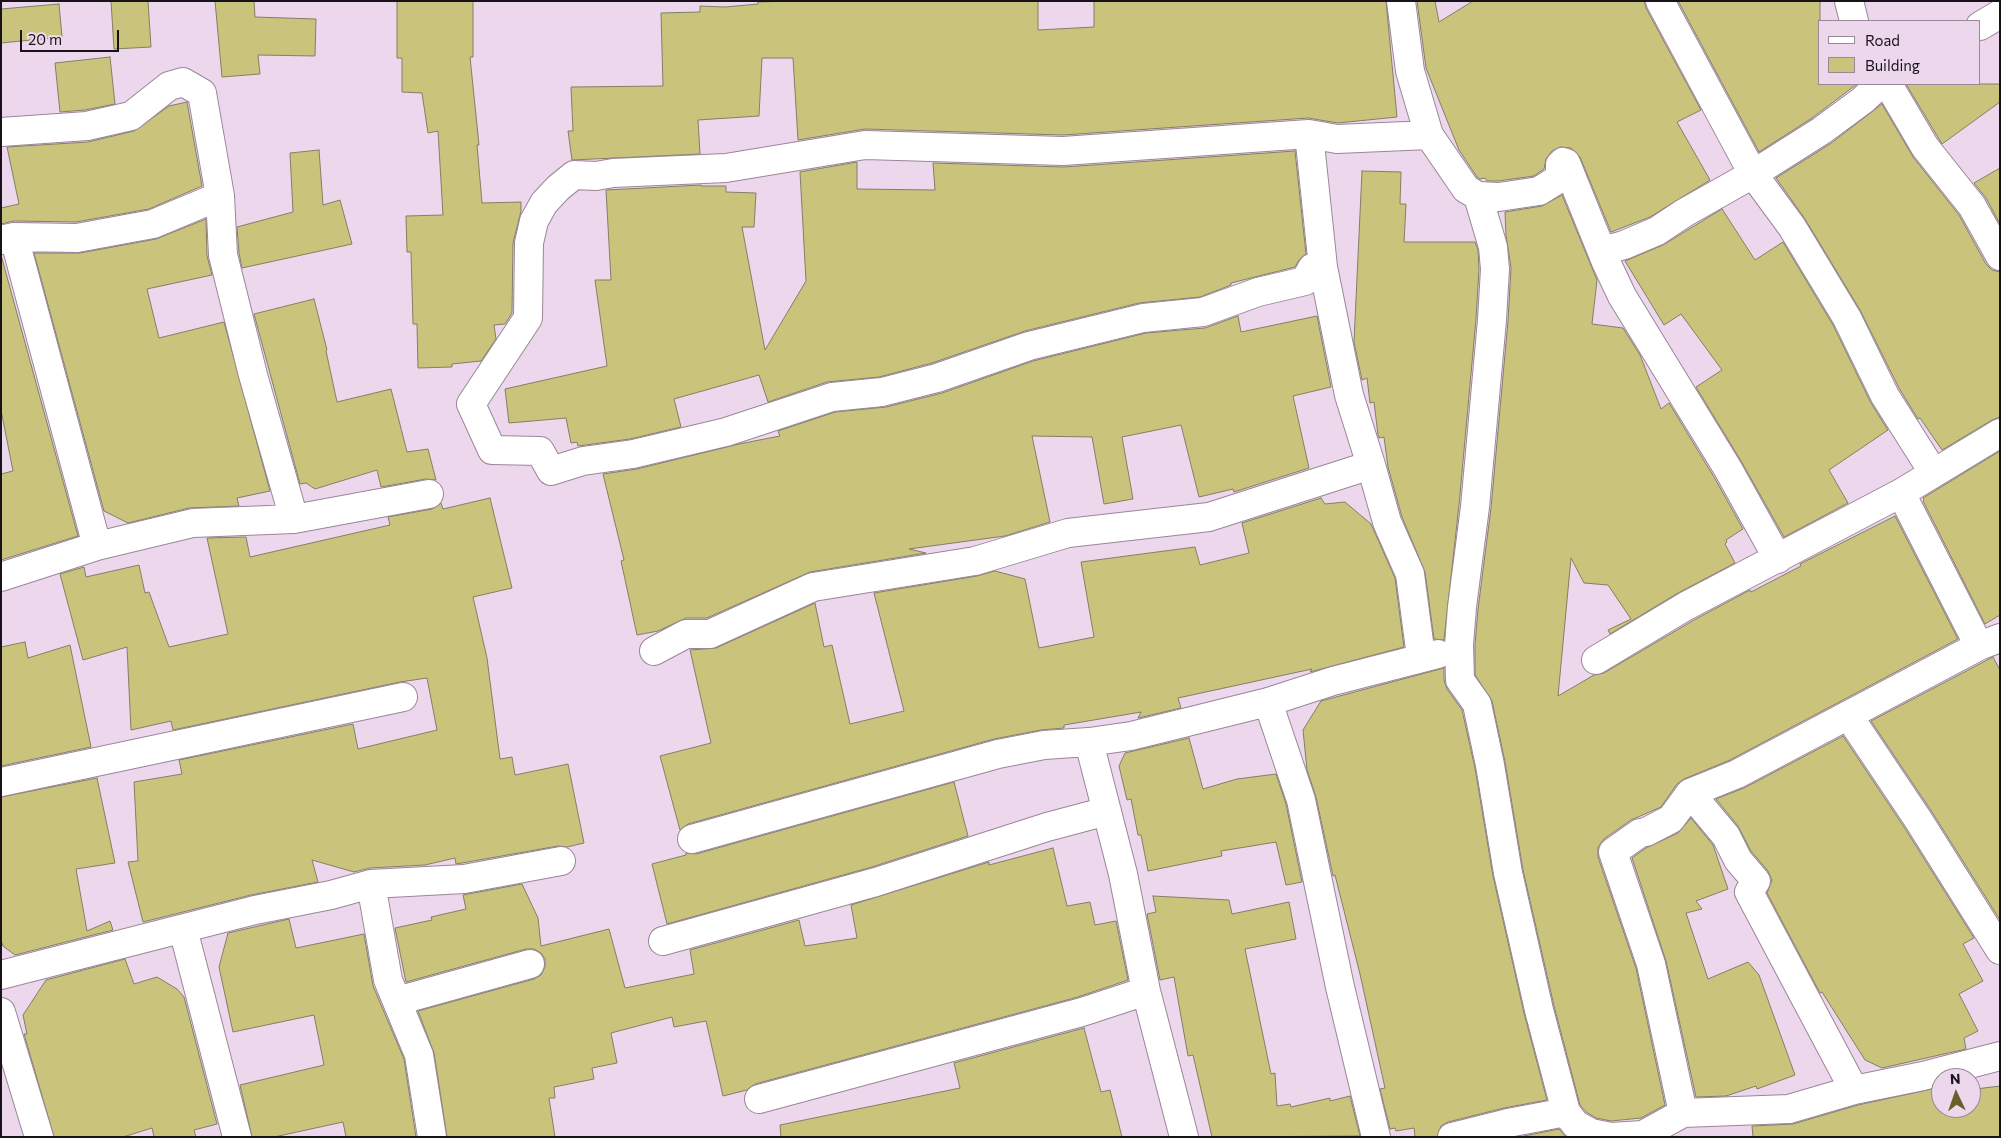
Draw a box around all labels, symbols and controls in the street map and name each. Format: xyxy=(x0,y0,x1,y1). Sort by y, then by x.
scale bar xyxy=(22,20,121,52)
legend xyxy=(1818,20,1981,85)
text: 20 m xyxy=(28,30,62,48)
text: Road xyxy=(1865,31,1900,49)
text: Building xyxy=(1865,56,1920,74)
north arrow xyxy=(1931,1068,1981,1118)
text: N xyxy=(1950,1070,1961,1087)

